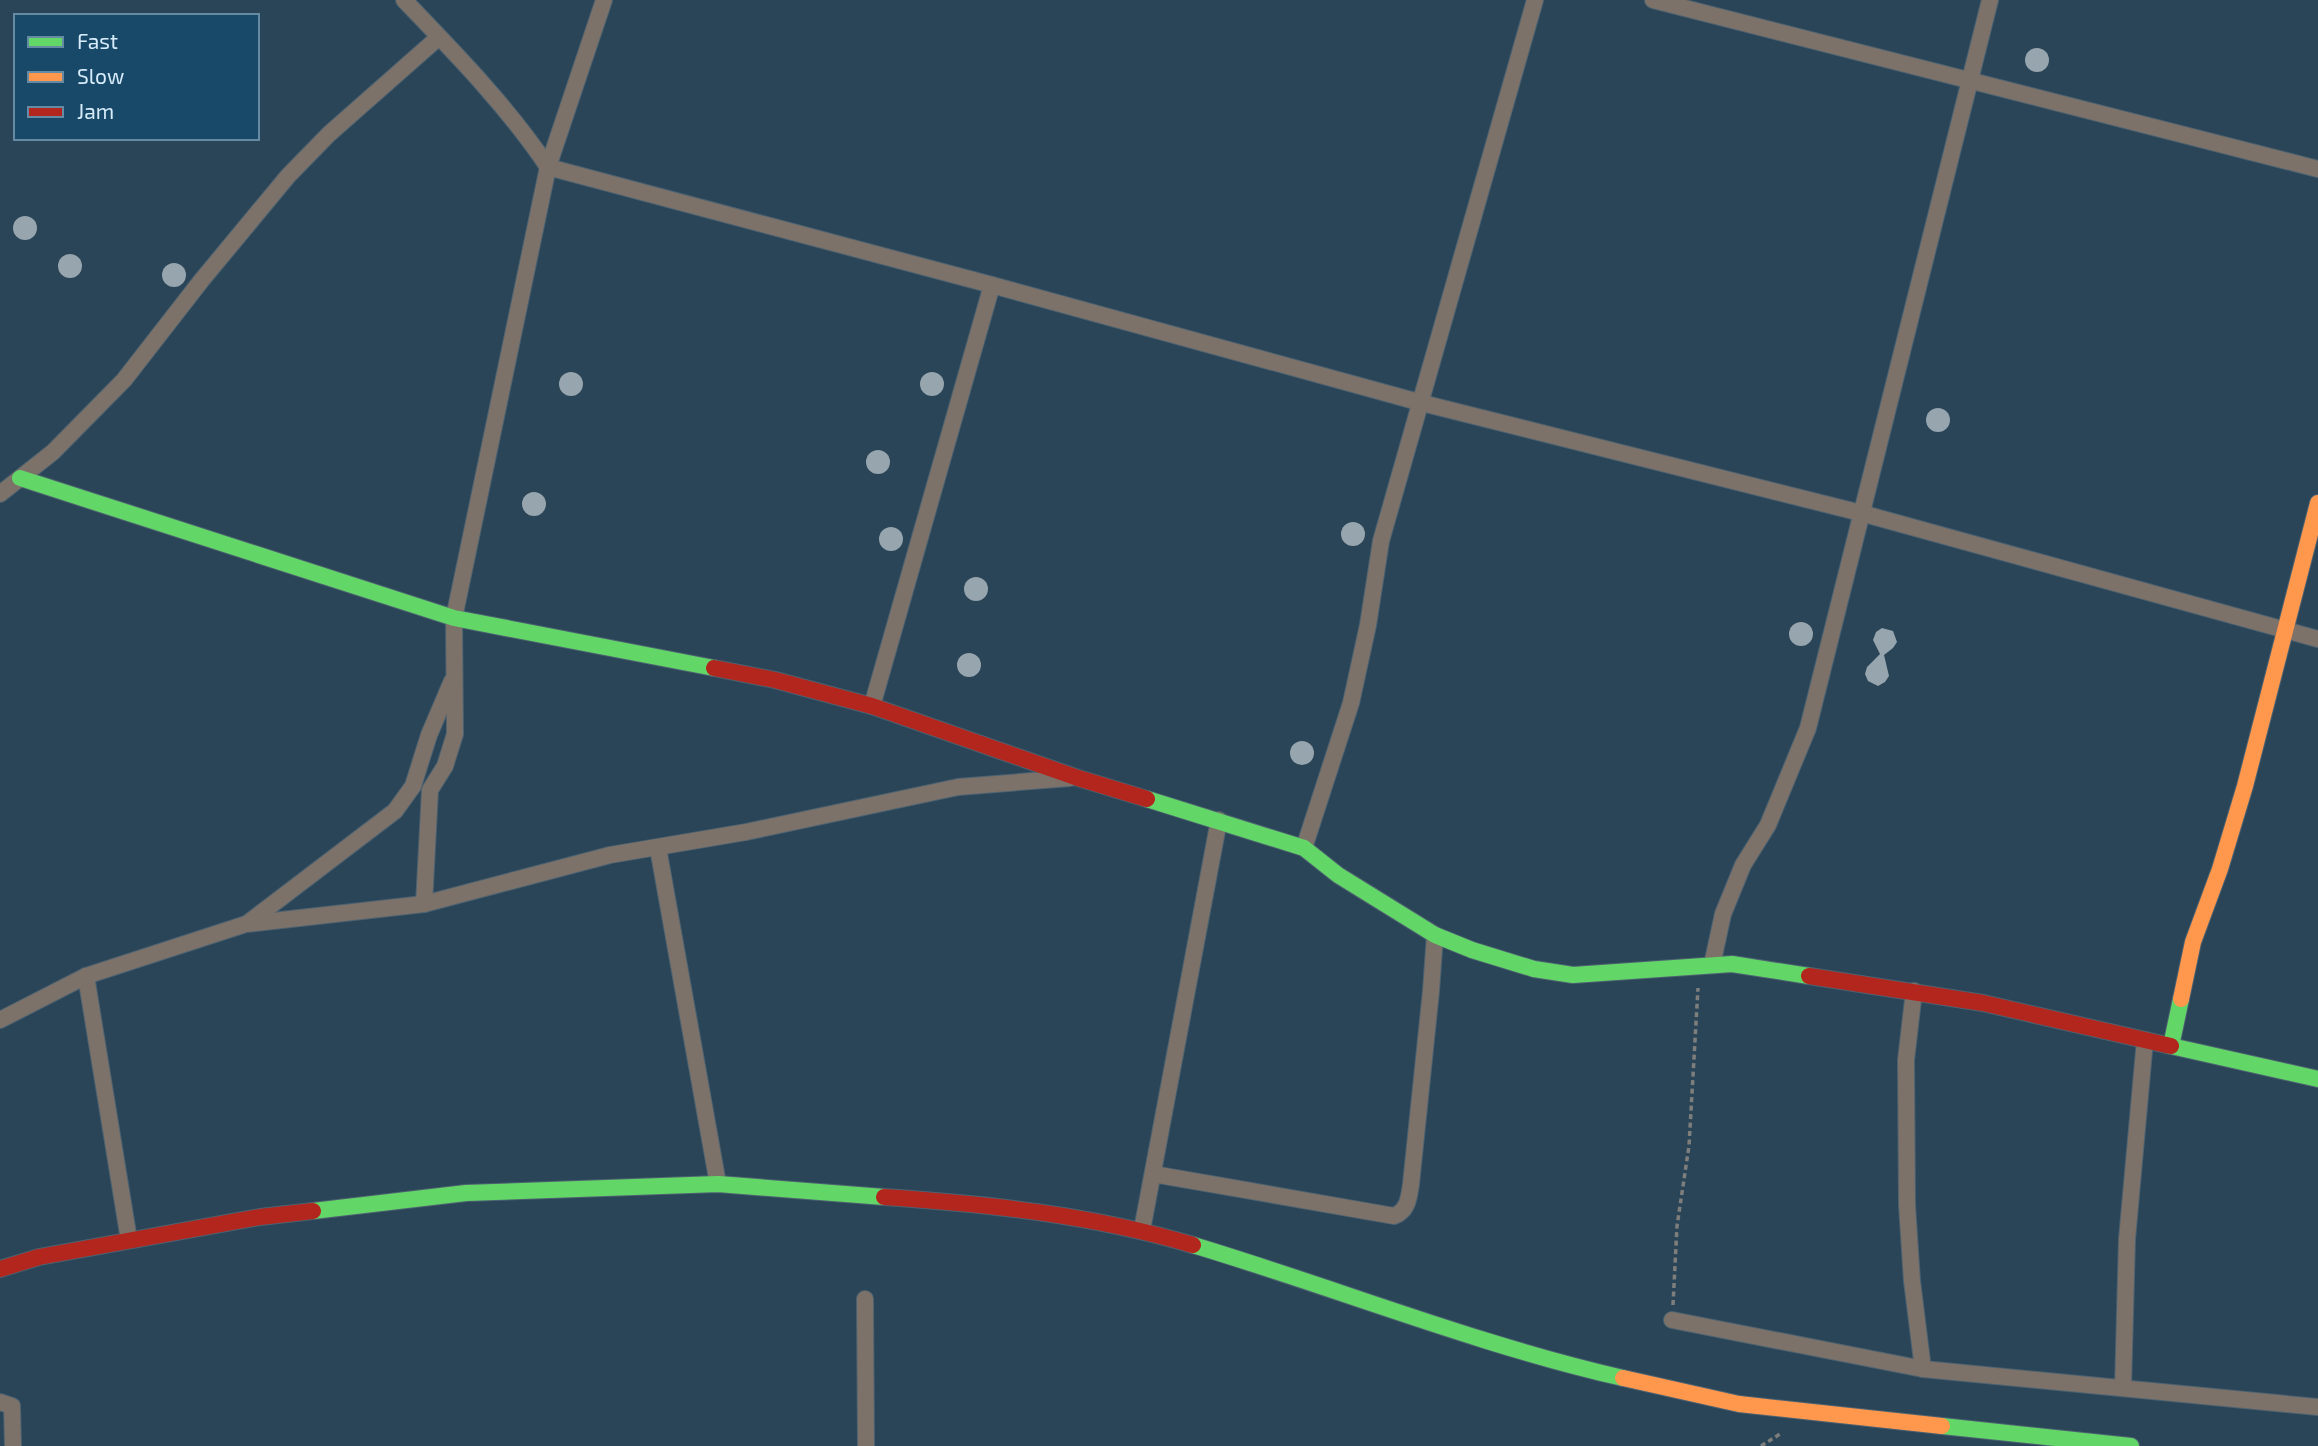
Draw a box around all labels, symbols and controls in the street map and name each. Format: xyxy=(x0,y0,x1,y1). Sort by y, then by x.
legend xyxy=(14,14,259,140)
text: Fast xyxy=(77,28,118,53)
text: Slow xyxy=(77,63,124,88)
text: Jam xyxy=(77,98,114,123)

